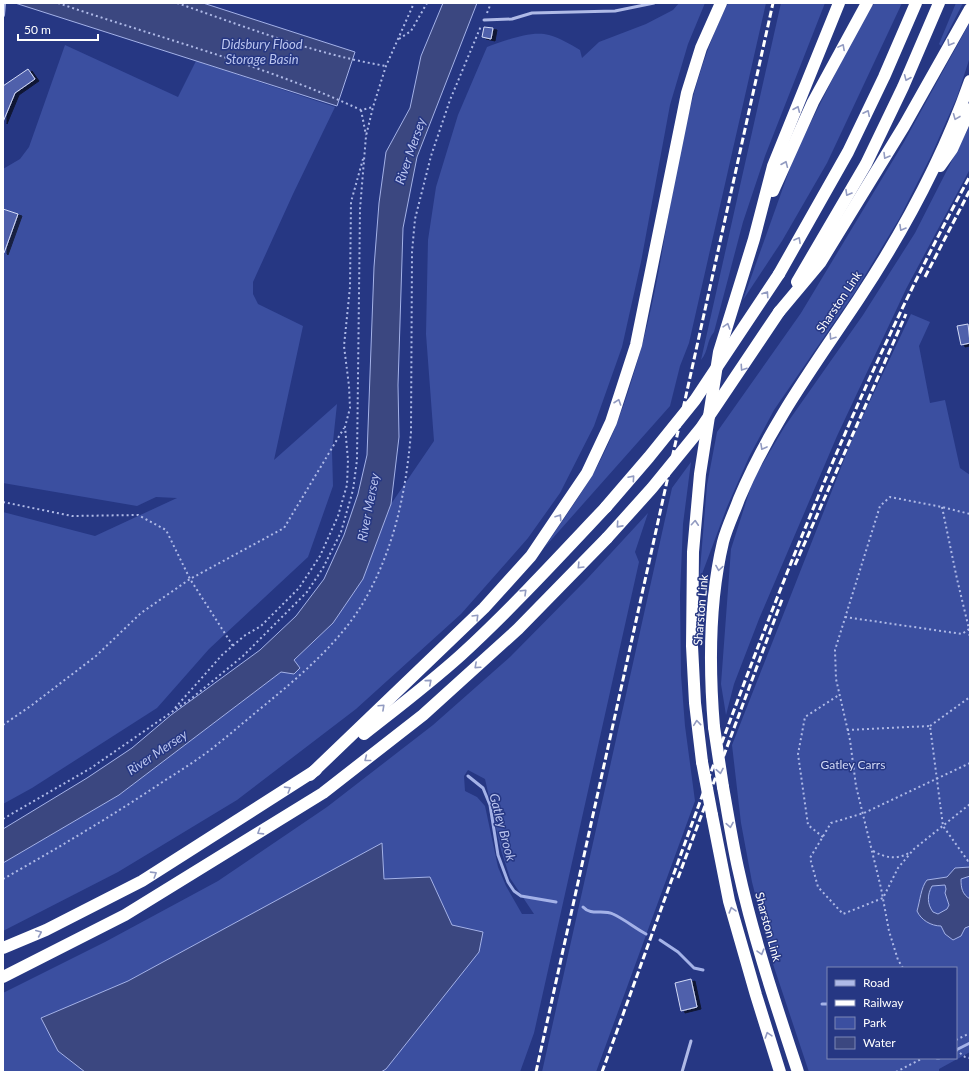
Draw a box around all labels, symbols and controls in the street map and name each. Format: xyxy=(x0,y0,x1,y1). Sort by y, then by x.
scale bar xyxy=(18,16,98,42)
text: 50 m xyxy=(24,22,51,37)
water label: Didsbury Flood Storage Basin xyxy=(221,36,303,67)
one-way arrow xyxy=(948,39,955,46)
one-way arrow xyxy=(837,44,845,51)
one-way arrow xyxy=(904,73,912,81)
one-way arrow xyxy=(792,106,800,113)
one-way arrow xyxy=(862,110,869,117)
one-way arrow xyxy=(952,114,960,121)
water label: River Mersey xyxy=(391,115,429,186)
one-way arrow xyxy=(883,152,890,159)
one-way arrow xyxy=(780,160,788,168)
one-way arrow xyxy=(846,189,853,197)
one-way arrow xyxy=(900,224,907,231)
one-way arrow xyxy=(794,237,801,244)
street label: Sharston Link xyxy=(812,267,865,335)
one-way arrow xyxy=(761,291,768,298)
one-way arrow xyxy=(723,323,731,330)
one-way arrow xyxy=(830,333,837,340)
one-way arrow xyxy=(740,364,747,371)
one-way arrow xyxy=(613,398,622,405)
one-way arrow xyxy=(760,443,767,450)
water label: River Mersey xyxy=(354,471,383,542)
one-way arrow xyxy=(627,475,634,482)
one-way arrow xyxy=(554,514,561,521)
one-way arrow xyxy=(616,520,623,528)
one-way arrow xyxy=(690,520,699,526)
one-way arrow xyxy=(577,561,585,569)
one-way arrow xyxy=(715,565,724,571)
street label: Sharston Link xyxy=(690,573,711,646)
one-way arrow xyxy=(519,589,527,597)
one-way arrow xyxy=(471,614,479,621)
one-way arrow xyxy=(474,662,482,669)
one-way arrow xyxy=(425,679,432,686)
one-way arrow xyxy=(377,704,385,712)
one-way arrow xyxy=(693,720,702,726)
water label: River Mersey xyxy=(124,726,191,778)
one-way arrow xyxy=(365,754,372,761)
park label: Gatley Carrs xyxy=(821,757,885,772)
one-way arrow xyxy=(715,768,724,774)
one-way arrow xyxy=(284,786,291,794)
water label: Gatley Brook xyxy=(486,791,520,863)
one-way arrow xyxy=(726,822,734,829)
one-way arrow xyxy=(257,828,264,835)
one-way arrow xyxy=(150,871,157,878)
street label: Sharston Link xyxy=(752,891,785,964)
one-way arrow xyxy=(728,907,737,914)
one-way arrow xyxy=(35,930,42,938)
one-way arrow xyxy=(756,948,765,955)
legend xyxy=(827,967,957,1059)
text: Road xyxy=(863,975,890,990)
text: Railway xyxy=(863,995,904,1010)
text: Park xyxy=(863,1015,887,1030)
one-way arrow xyxy=(765,1032,773,1039)
text: Water xyxy=(863,1035,896,1050)

